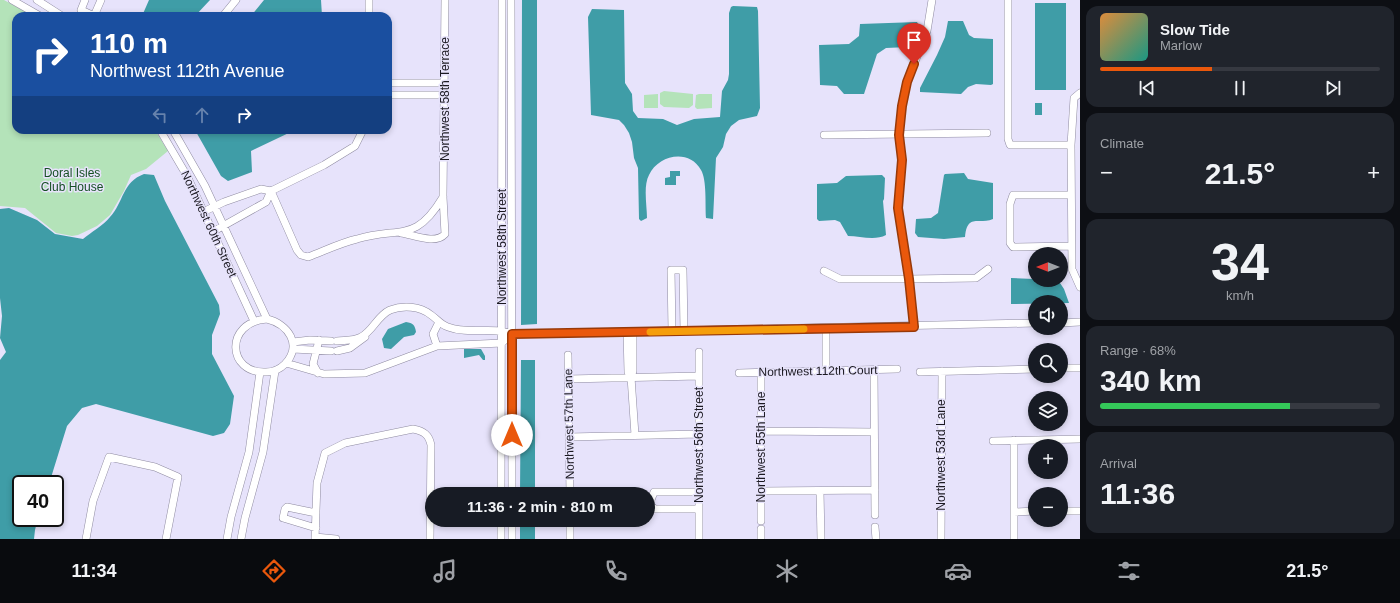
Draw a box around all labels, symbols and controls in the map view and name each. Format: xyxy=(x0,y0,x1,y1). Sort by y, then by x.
text: Slow Tide xyxy=(1160,21,1230,38)
pin xyxy=(897,23,931,64)
icon: right xyxy=(24,28,76,80)
text: 110 m xyxy=(90,28,168,59)
icon: arrive xyxy=(903,29,925,51)
street label: Northwest 58th Terrace xyxy=(438,37,452,161)
text: Marlow xyxy=(1160,38,1202,53)
text: Northwest 112th Avenue xyxy=(90,61,284,81)
icon: previous xyxy=(1136,77,1158,99)
icon: pause xyxy=(1229,77,1251,99)
icon: next xyxy=(1322,77,1344,99)
icon: left xyxy=(149,104,171,126)
icon: ahead xyxy=(191,104,213,126)
icon: right xyxy=(233,104,255,126)
text: Climate xyxy=(1100,136,1144,151)
text: 21.5° xyxy=(1205,157,1275,190)
text: − xyxy=(1100,160,1113,185)
text: + xyxy=(1367,160,1380,185)
park label: Doral Isles Club House xyxy=(41,166,104,194)
street label: Northwest 60th Street xyxy=(178,168,240,280)
street label: Northwest 58th Street xyxy=(495,188,509,305)
text: 34 xyxy=(1211,233,1269,291)
north arrow xyxy=(1028,247,1068,287)
map controls xyxy=(1028,247,1068,527)
text: km/h xyxy=(1226,288,1254,303)
button: sound xyxy=(1028,295,1068,335)
button: search xyxy=(1028,343,1068,383)
text: Range · 68% xyxy=(1100,343,1176,358)
street label: Northwest 112th Court xyxy=(758,363,878,379)
text: 340 km xyxy=(1100,364,1202,397)
street label: Northwest 57th Lane xyxy=(561,368,577,479)
street label: Northwest 56th Street xyxy=(692,386,706,503)
street label: Northwest 55th Lane xyxy=(754,391,768,502)
button: layers xyxy=(1028,391,1068,431)
street label: Northwest 53rd Lane xyxy=(934,399,948,511)
position arrow xyxy=(491,414,533,456)
button: + xyxy=(1028,439,1068,479)
text: Arrival xyxy=(1100,456,1137,471)
speed limit sign: 40 xyxy=(12,475,64,527)
text: 11:36 xyxy=(1100,477,1175,510)
button: − xyxy=(1028,487,1068,527)
text: 11:36 · 2 min · 810 m xyxy=(467,498,613,515)
icon: directions xyxy=(260,557,288,585)
icon: music xyxy=(431,557,459,585)
icon: phone xyxy=(602,557,630,585)
icon: climate xyxy=(773,557,801,585)
icon: car xyxy=(944,557,972,585)
icon: filters xyxy=(1115,557,1143,585)
text: 11:34 xyxy=(72,561,117,581)
text: 21.5° xyxy=(1286,561,1328,581)

